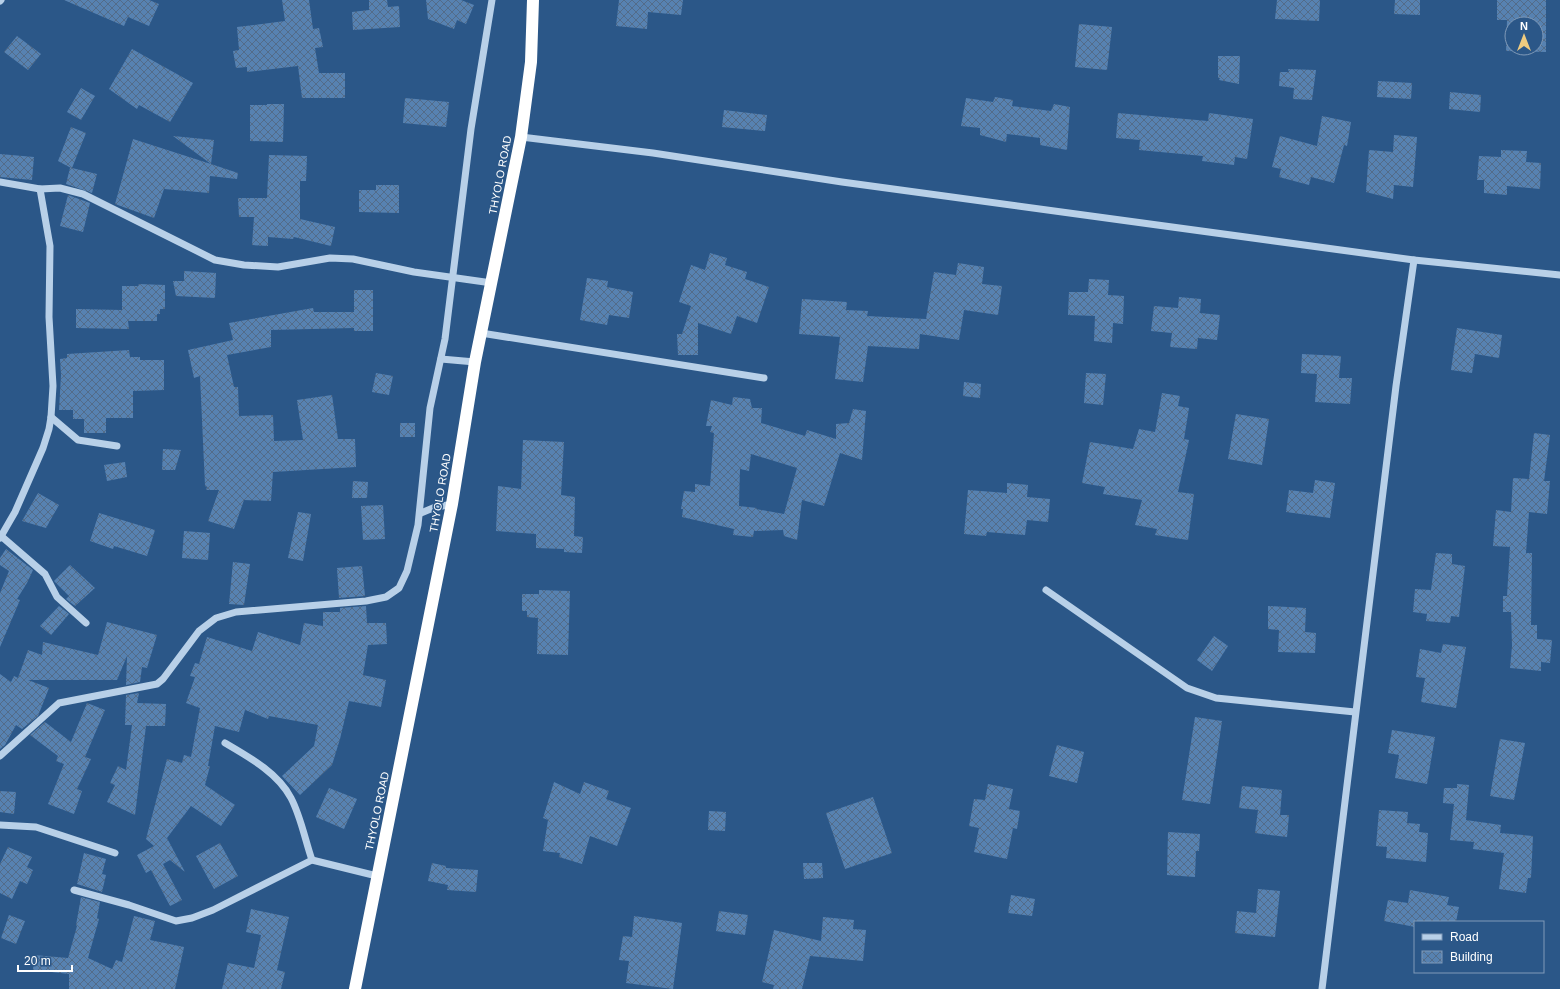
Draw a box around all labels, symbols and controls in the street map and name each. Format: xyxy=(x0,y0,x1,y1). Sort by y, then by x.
north arrow xyxy=(1504,16,1544,56)
text: N xyxy=(1520,20,1528,32)
street label: THYOLO ROAD xyxy=(486,135,514,215)
street label: THYOLO ROAD xyxy=(427,452,453,533)
street label: THYOLO ROAD xyxy=(363,771,391,851)
legend xyxy=(1414,921,1544,973)
text: Road xyxy=(1450,930,1479,944)
scale bar xyxy=(18,947,72,973)
text: Building xyxy=(1450,950,1493,964)
text: 20 m xyxy=(24,954,51,968)

